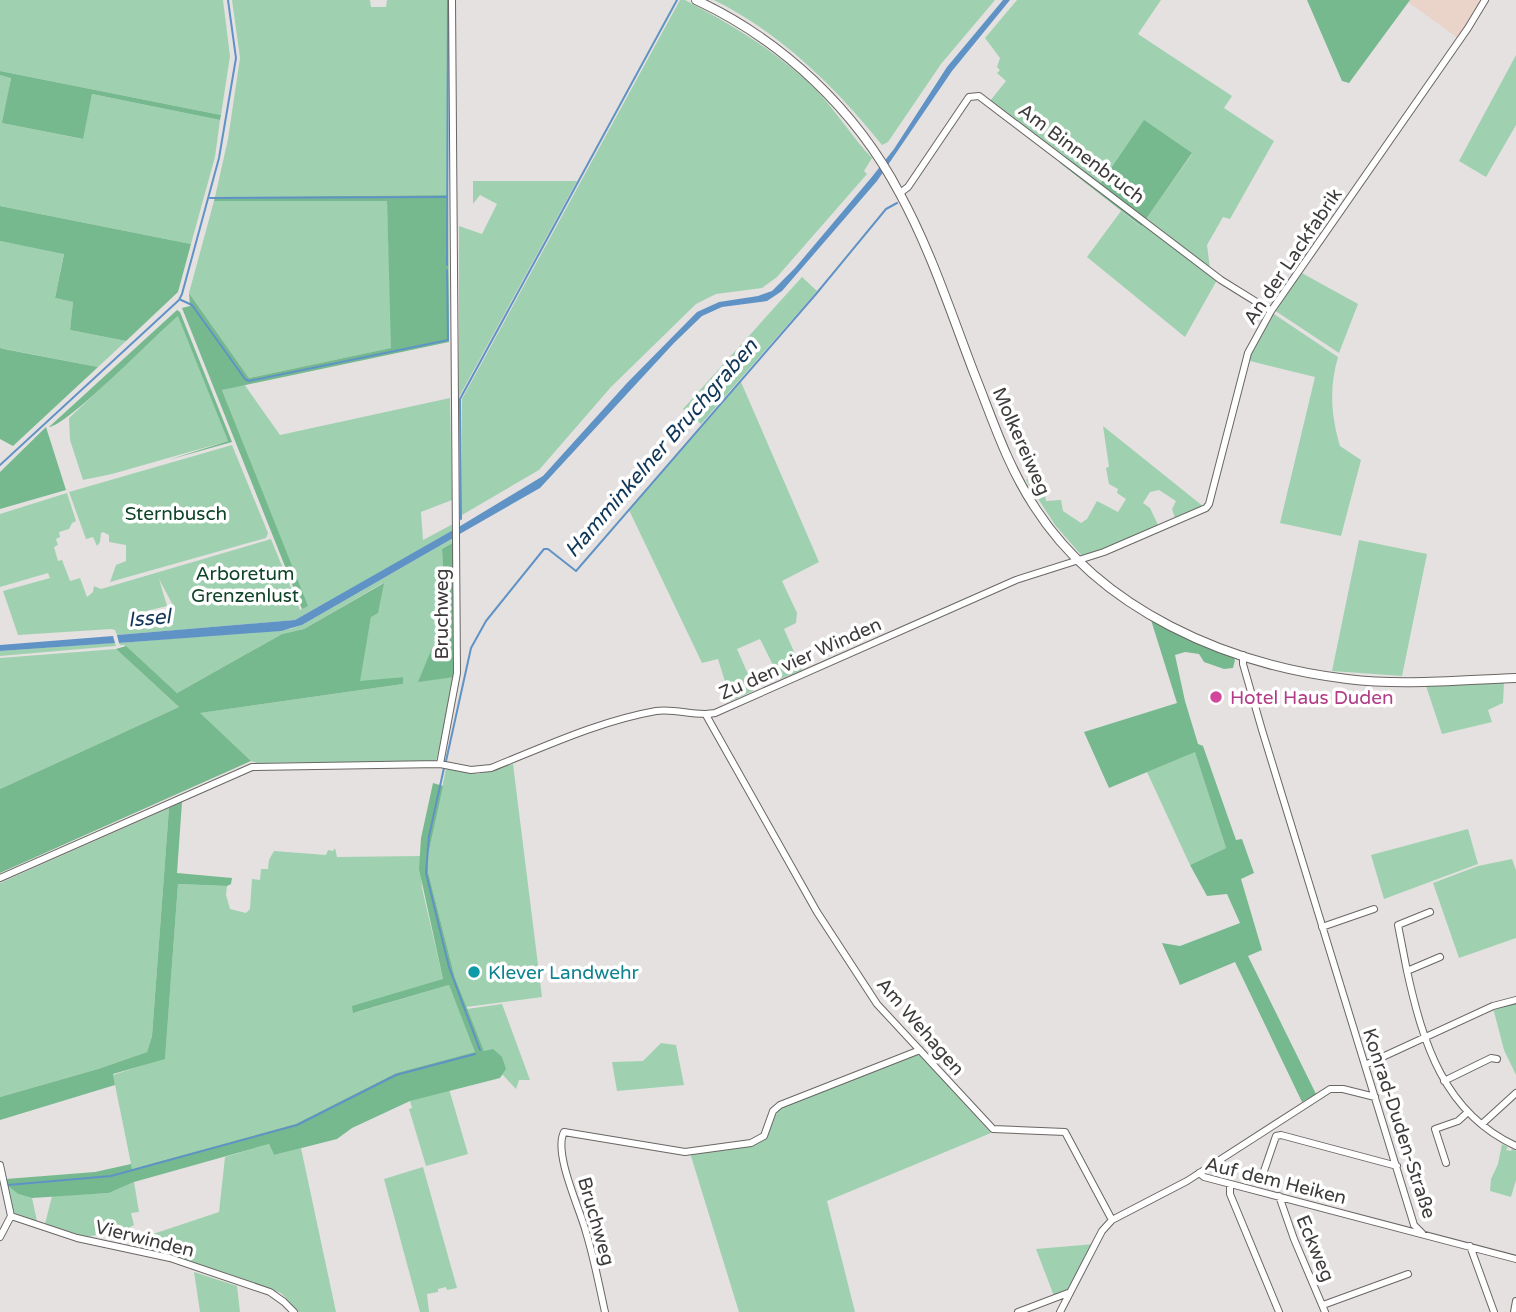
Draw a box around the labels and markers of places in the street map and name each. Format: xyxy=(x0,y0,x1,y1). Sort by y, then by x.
place label: Hotel Haus Duden xyxy=(1230,687,1394,709)
marker: Hotel Haus Duden xyxy=(1208,689,1224,705)
place label: Klever Landwehr xyxy=(488,962,639,984)
marker: Klever Landwehr xyxy=(466,964,482,980)

